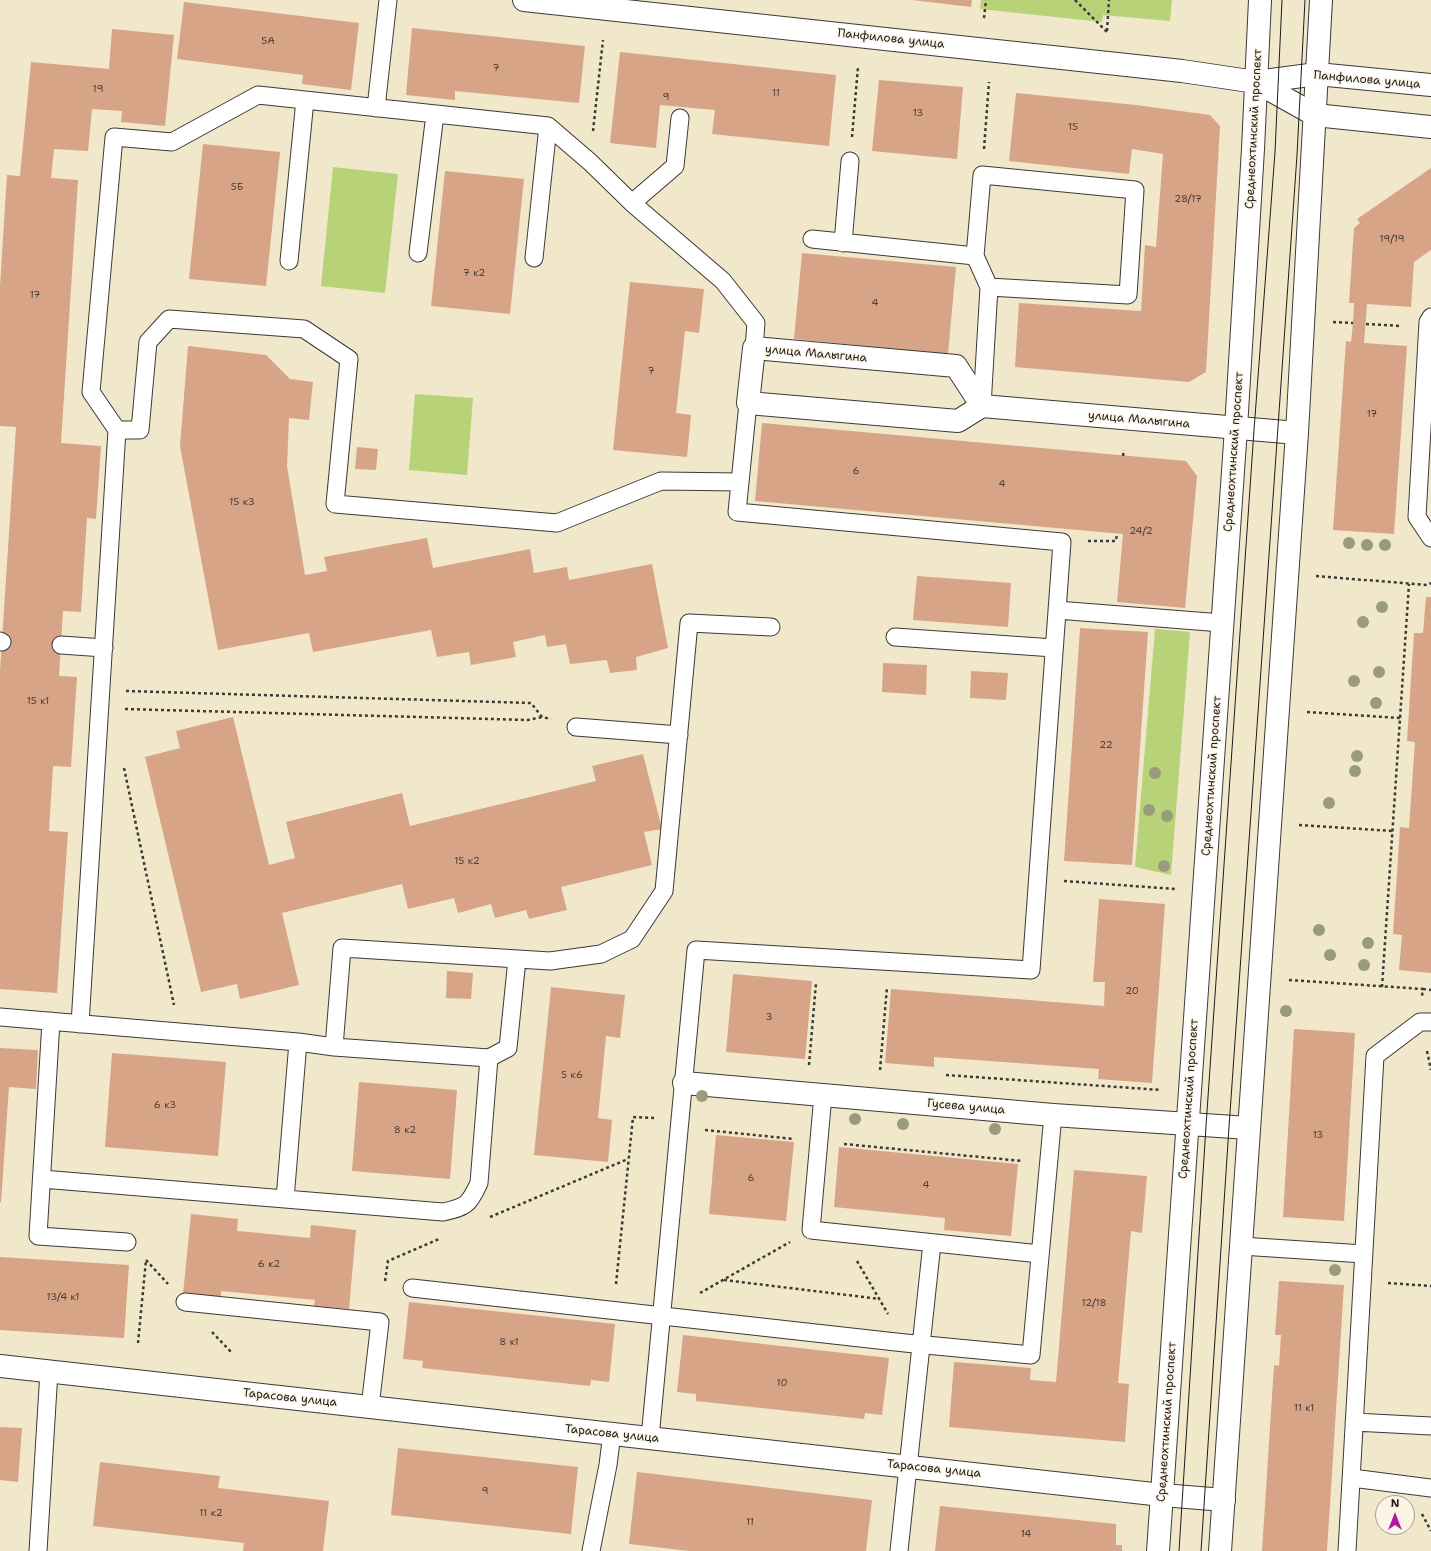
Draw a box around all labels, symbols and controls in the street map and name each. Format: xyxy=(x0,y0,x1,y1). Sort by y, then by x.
street label: Панфилова улица xyxy=(837,26,945,52)
house number: 5А xyxy=(261,35,275,47)
street label: Среднеохтинский проспект xyxy=(1243,49,1265,209)
house number: 7 xyxy=(493,62,499,74)
street label: Панфилова улица xyxy=(1313,68,1421,92)
house number: 19 xyxy=(93,83,103,95)
house number: 11 xyxy=(772,87,780,99)
house number: 9 xyxy=(663,91,669,103)
house number: 13 xyxy=(913,107,923,119)
house number: 15 xyxy=(1068,121,1078,133)
house number: 5Б xyxy=(231,181,243,193)
house number: 28/17 xyxy=(1174,193,1202,205)
house number: 19/19 xyxy=(1379,233,1405,245)
house number: 7 к2 xyxy=(463,267,485,279)
house number: 17 xyxy=(30,289,40,301)
house number: 4 xyxy=(872,297,878,309)
street label: улица Малыгина xyxy=(764,342,868,366)
house number: 7 xyxy=(648,365,654,377)
street label: Среднеохтинский проспект xyxy=(1221,371,1247,533)
street label: улица Малыгина xyxy=(1087,408,1191,432)
house number: 17 xyxy=(1367,408,1377,420)
house number: 6 xyxy=(853,465,859,477)
house number: 4 xyxy=(999,478,1005,490)
house number: 15 к3 xyxy=(229,496,255,508)
house number: 24/2 xyxy=(1129,525,1153,537)
house number: 15 к1 xyxy=(27,695,49,707)
street label: Среднеохтинский проспект xyxy=(1199,695,1225,857)
house number: 22 xyxy=(1099,739,1113,751)
house number: 15 к2 xyxy=(454,855,480,867)
house number: 20 xyxy=(1125,985,1139,997)
house number: 3 xyxy=(766,1011,772,1023)
street label: Среднеохтинский проспект xyxy=(1176,1018,1202,1180)
house number: 5 к6 xyxy=(561,1069,583,1081)
street label: Гусева улица xyxy=(926,1096,1006,1118)
house number: 6 к3 xyxy=(154,1099,176,1111)
house number: 8 к2 xyxy=(394,1124,416,1136)
house number: 13 xyxy=(1313,1129,1323,1141)
house number: 6 xyxy=(748,1172,754,1184)
house number: 4 xyxy=(923,1179,929,1191)
house number: 6 к2 xyxy=(258,1258,280,1270)
house number: 13/4 к1 xyxy=(47,1291,79,1303)
house number: 12/18 xyxy=(1081,1297,1107,1309)
house number: 8 к1 xyxy=(499,1336,519,1348)
street label: Среднеохтинский проспект xyxy=(1154,1341,1180,1503)
house number: 10 xyxy=(777,1377,787,1389)
street label: Тарасова улица xyxy=(242,1386,338,1410)
house number: 11 к1 xyxy=(1294,1402,1314,1414)
street label: Тарасова улица xyxy=(564,1422,660,1446)
street label: Тарасова улица xyxy=(886,1457,982,1481)
house number: 9 xyxy=(482,1485,488,1497)
north arrow xyxy=(1375,1495,1415,1535)
text: N xyxy=(1391,1496,1399,1511)
house number: 11 к2 xyxy=(199,1507,223,1519)
house number: 11 xyxy=(746,1516,754,1528)
house number: 14 xyxy=(1021,1528,1031,1540)

